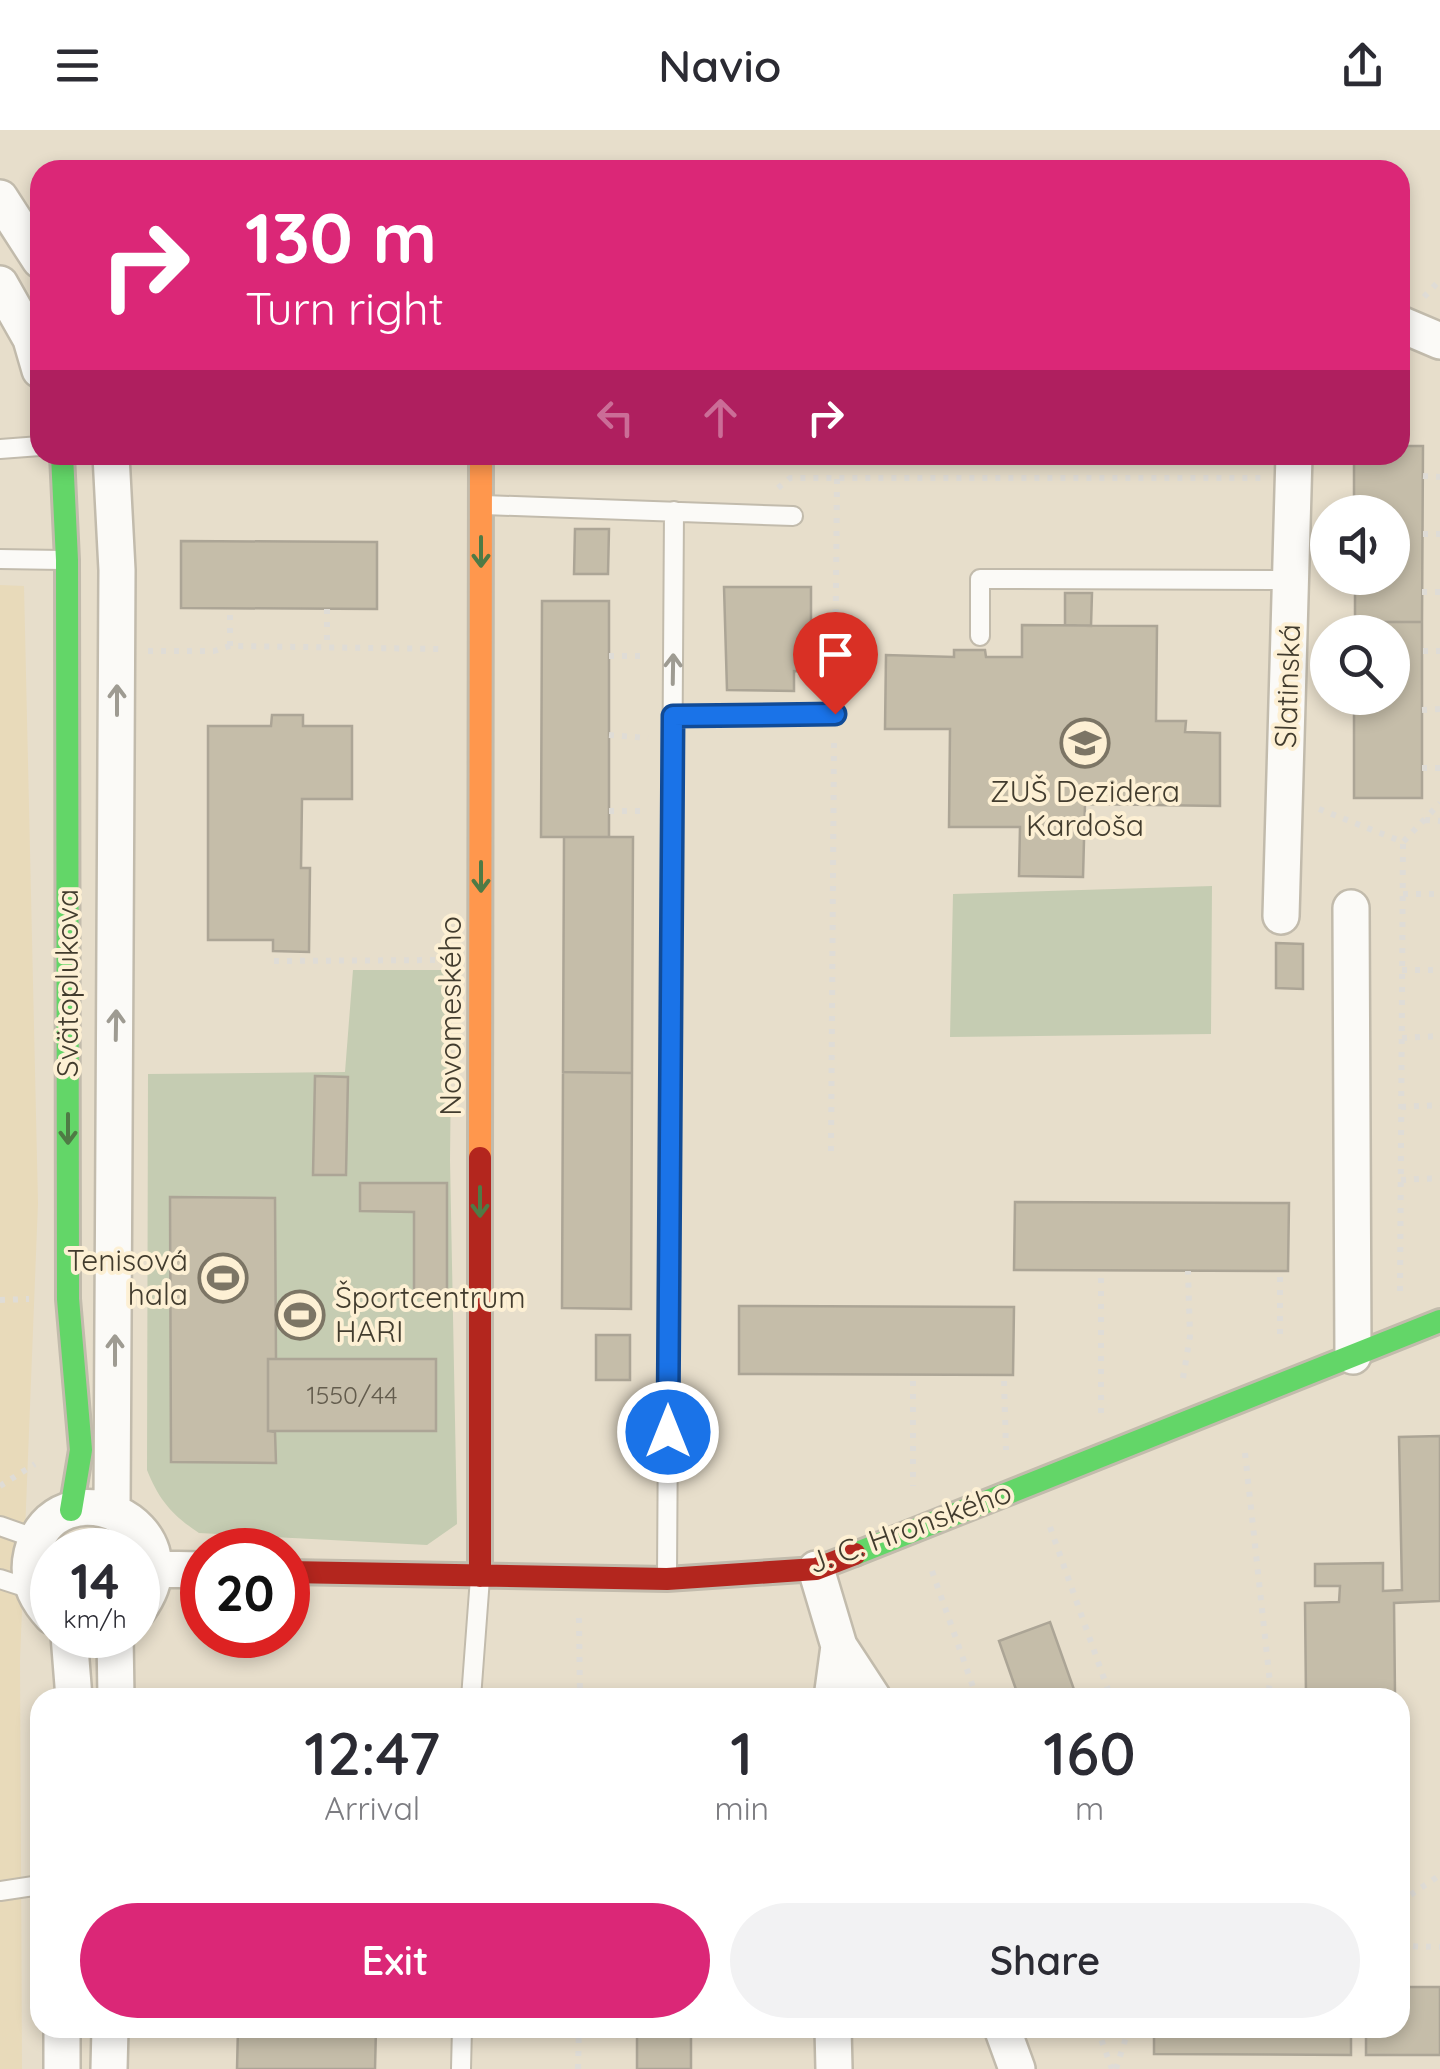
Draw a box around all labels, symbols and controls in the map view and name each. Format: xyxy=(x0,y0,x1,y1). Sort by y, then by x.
text: Navio xyxy=(658,37,782,93)
icon: menu xyxy=(50,38,105,93)
icon: share xyxy=(1335,38,1390,93)
text: 130 m xyxy=(245,193,437,281)
icon: right xyxy=(80,200,210,330)
text: Turn right xyxy=(245,280,444,336)
icon: left xyxy=(588,390,643,445)
icon: ahead xyxy=(693,390,748,445)
icon: right xyxy=(798,390,853,445)
map controls xyxy=(1310,495,1410,715)
button: sound xyxy=(1310,495,1410,595)
one-way arrow xyxy=(471,536,490,568)
pin xyxy=(793,612,878,715)
button: search xyxy=(1310,615,1410,715)
street label: Slatinská xyxy=(1266,623,1308,749)
icon: arrive xyxy=(808,627,863,682)
one-way arrow xyxy=(664,653,683,685)
one-way arrow xyxy=(108,685,126,718)
school or university icon: ZUŠ Dezidera Kardoša xyxy=(1059,717,1111,769)
place label: ZUŠ Dezidera Kardoša xyxy=(990,772,1180,844)
one-way arrow xyxy=(472,860,490,893)
street label: Svätoplukova xyxy=(48,889,86,1077)
street label: Novomeského xyxy=(431,916,469,1116)
one-way arrow xyxy=(106,1010,125,1042)
one-way arrow xyxy=(58,1112,78,1145)
one-way arrow xyxy=(470,1186,490,1218)
place label: Tenisová hala xyxy=(67,1241,188,1313)
sports icon: Tenisová hala xyxy=(197,1252,249,1304)
place label: Športcentrum HARI xyxy=(335,1278,526,1350)
sports icon: Športcentrum HARI xyxy=(274,1289,326,1341)
one-way arrow xyxy=(106,1335,124,1368)
house number: 1550/44 xyxy=(307,1379,397,1410)
position arrow xyxy=(616,1380,720,1484)
street label: J. C. Hronského xyxy=(803,1473,1016,1581)
speed limit sign: 20 xyxy=(180,1528,310,1658)
text: 14 xyxy=(71,1549,119,1612)
text: km/h xyxy=(63,1603,127,1634)
text: 12:47 xyxy=(304,1715,440,1790)
text: 1 xyxy=(730,1715,753,1790)
text: 160 xyxy=(1043,1715,1136,1790)
text: Arrival xyxy=(324,1788,420,1828)
text: min xyxy=(715,1788,769,1828)
text: m xyxy=(1075,1788,1104,1828)
button: Exit xyxy=(80,1903,710,2018)
button: Share xyxy=(730,1903,1360,2018)

